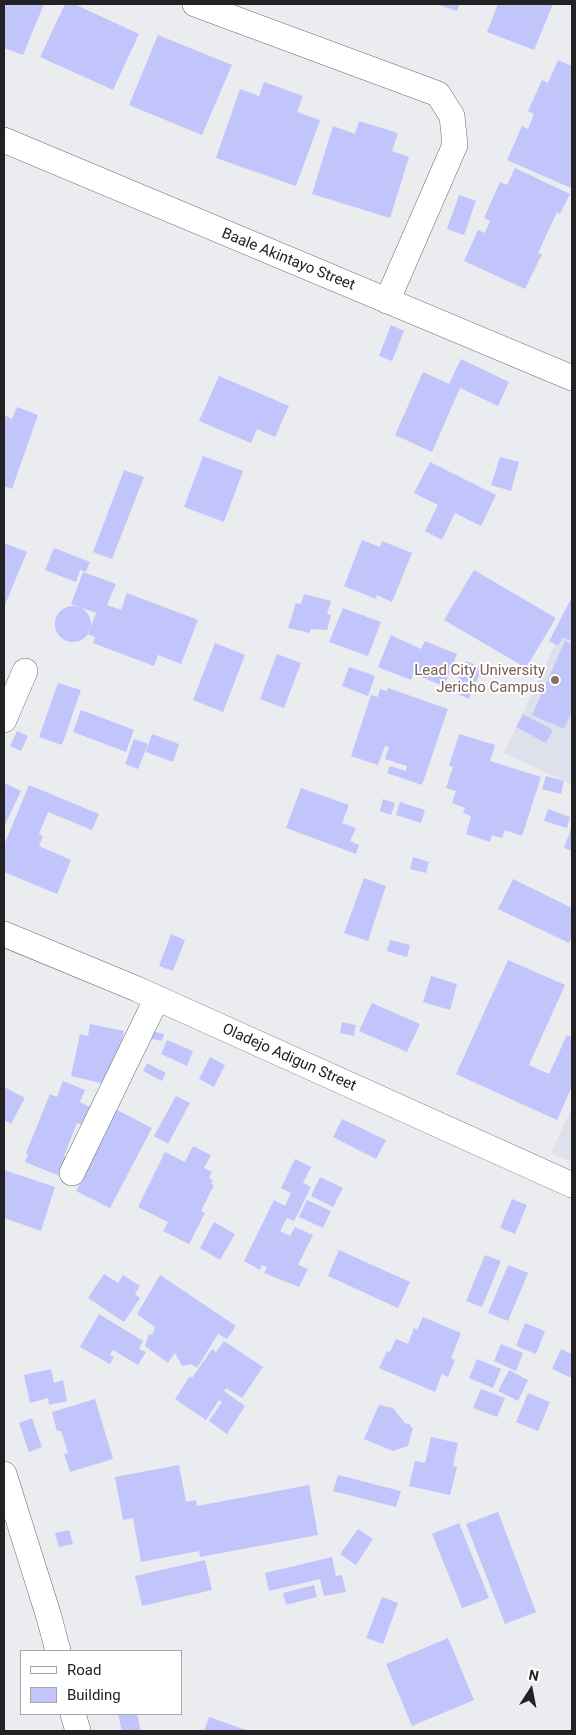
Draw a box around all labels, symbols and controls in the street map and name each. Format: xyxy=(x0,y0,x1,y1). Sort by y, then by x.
street label: Baale Akintayo Street xyxy=(219,225,357,295)
place label: Lead City University Jericho Campus xyxy=(414,662,545,697)
marker: Lead City University Jericho Campus xyxy=(549,674,561,686)
street label: Oladejo Adigun Street xyxy=(219,1020,359,1096)
legend xyxy=(20,1650,182,1715)
text: Road xyxy=(67,1661,101,1679)
north arrow xyxy=(506,1665,556,1715)
text: N xyxy=(527,1666,540,1684)
text: Building xyxy=(67,1686,121,1704)

